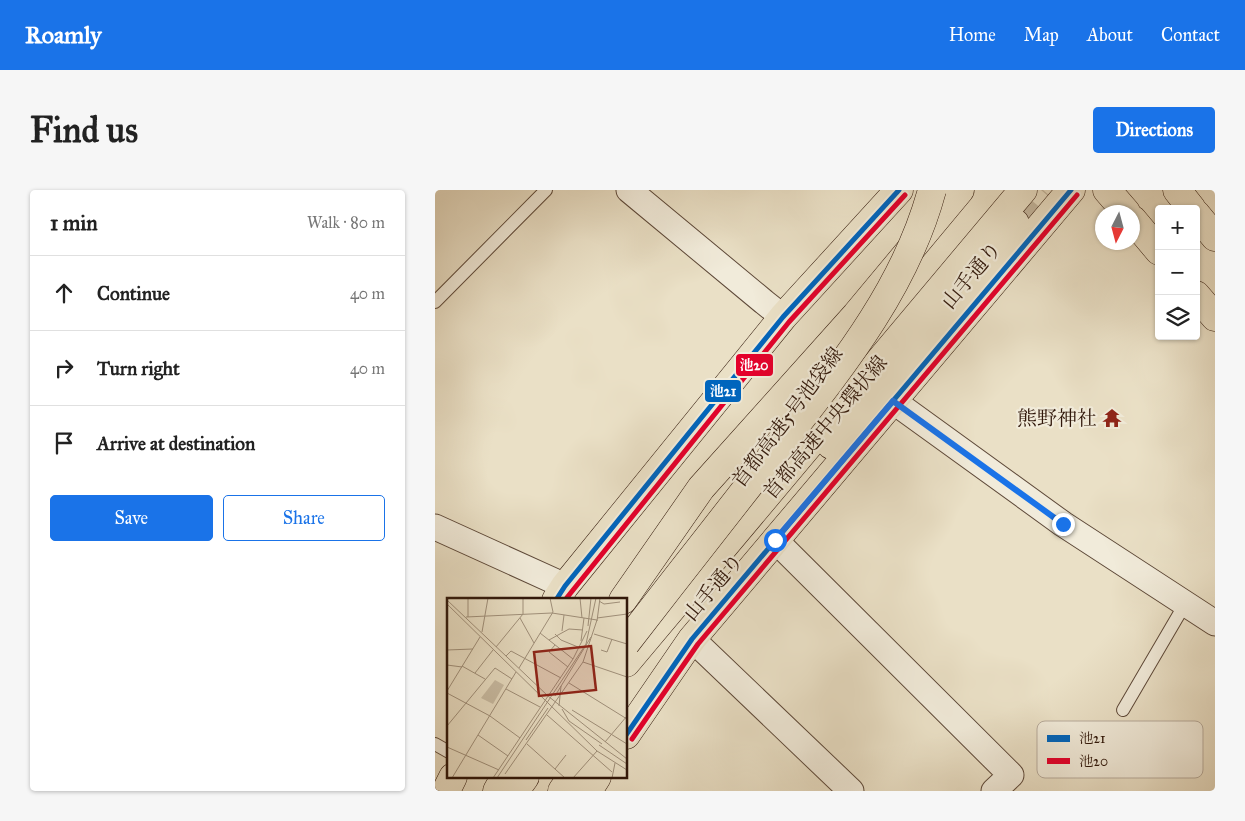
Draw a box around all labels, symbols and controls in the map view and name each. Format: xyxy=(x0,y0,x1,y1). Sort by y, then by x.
text: Roamly xyxy=(25,20,102,50)
text: Home xyxy=(949,24,996,46)
text: Map xyxy=(1024,24,1059,46)
text: About xyxy=(1087,24,1133,46)
text: Contact xyxy=(1161,24,1220,46)
button: Directions xyxy=(1093,107,1215,153)
text: Find us xyxy=(30,109,138,152)
north arrow xyxy=(1095,205,1140,250)
map controls xyxy=(1155,205,1200,340)
button: + xyxy=(1155,205,1200,250)
text: 1 min xyxy=(50,210,98,236)
text: Walk · 80 m xyxy=(307,213,385,232)
street label: 山手通り xyxy=(936,237,1006,313)
button: − xyxy=(1155,250,1200,295)
icon: ahead xyxy=(50,279,78,307)
text: Continue xyxy=(97,282,170,305)
text: 40 m xyxy=(350,284,385,303)
button: layers xyxy=(1155,295,1200,340)
street label: 首都高速5号池袋線 xyxy=(726,342,848,492)
street label: 首都高速中央環状線 xyxy=(758,350,892,504)
line badge: 池20 xyxy=(735,353,774,377)
icon: right xyxy=(50,354,78,382)
text: Turn right xyxy=(97,357,180,380)
text: 池20 xyxy=(739,357,769,374)
text: 40 m xyxy=(350,359,385,378)
line badge: 池21 xyxy=(704,379,742,403)
text: 池21 xyxy=(710,383,737,400)
place label: 熊野神社 xyxy=(1017,406,1097,430)
temple icon: 熊野神社 xyxy=(1101,407,1123,429)
icon: arrive xyxy=(50,429,78,457)
text: Arrive at destination xyxy=(97,432,255,455)
button: Save xyxy=(50,495,213,541)
button: Share xyxy=(223,495,385,541)
route end xyxy=(1052,513,1075,536)
route start xyxy=(764,529,787,552)
street label: 山手通り xyxy=(678,549,748,625)
inset map xyxy=(447,598,627,778)
legend xyxy=(1037,721,1203,778)
text: 池21 xyxy=(1079,730,1106,747)
text: 池20 xyxy=(1079,753,1108,770)

